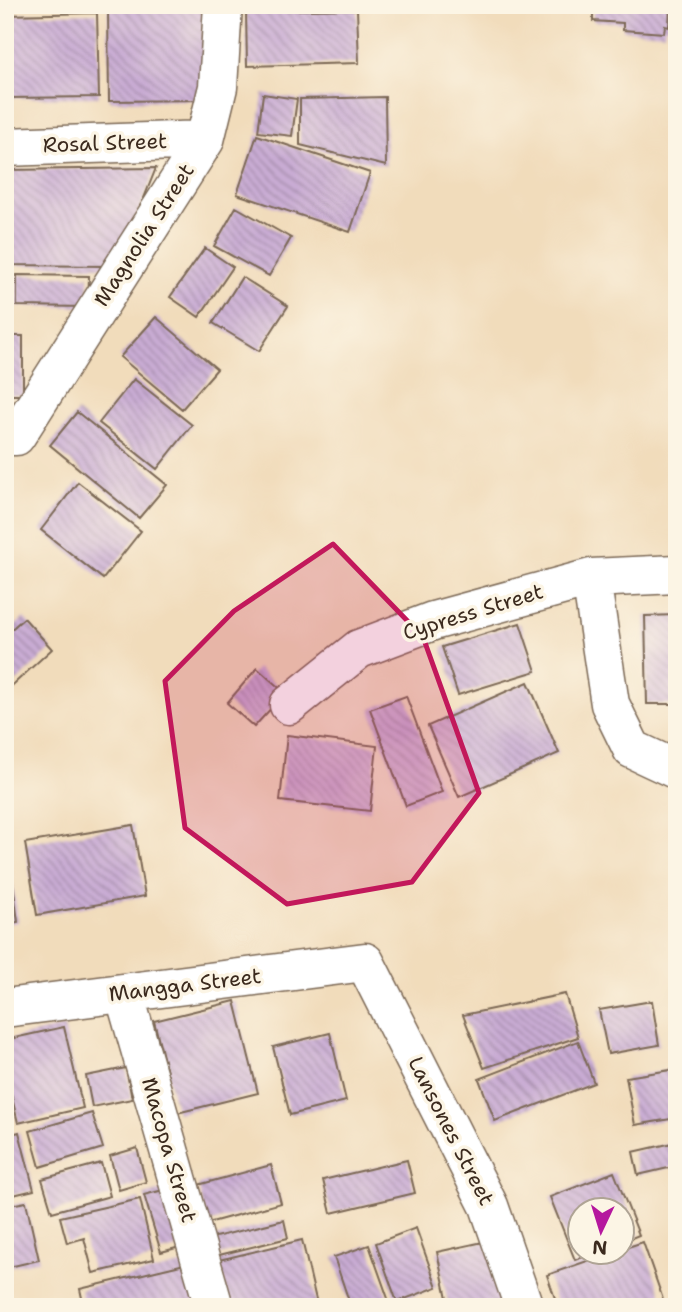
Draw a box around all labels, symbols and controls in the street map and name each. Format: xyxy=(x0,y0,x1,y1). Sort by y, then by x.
street label: Rosal Street xyxy=(42,127,168,159)
street label: Magnolia Street xyxy=(87,158,201,312)
street label: Cypress Street xyxy=(399,577,547,647)
street label: Mangga Street xyxy=(107,962,263,1008)
street label: Lansones Street xyxy=(401,1052,501,1210)
street label: Macopa Street xyxy=(135,1074,203,1226)
north arrow xyxy=(566,1196,636,1266)
text: N xyxy=(591,1234,608,1260)

